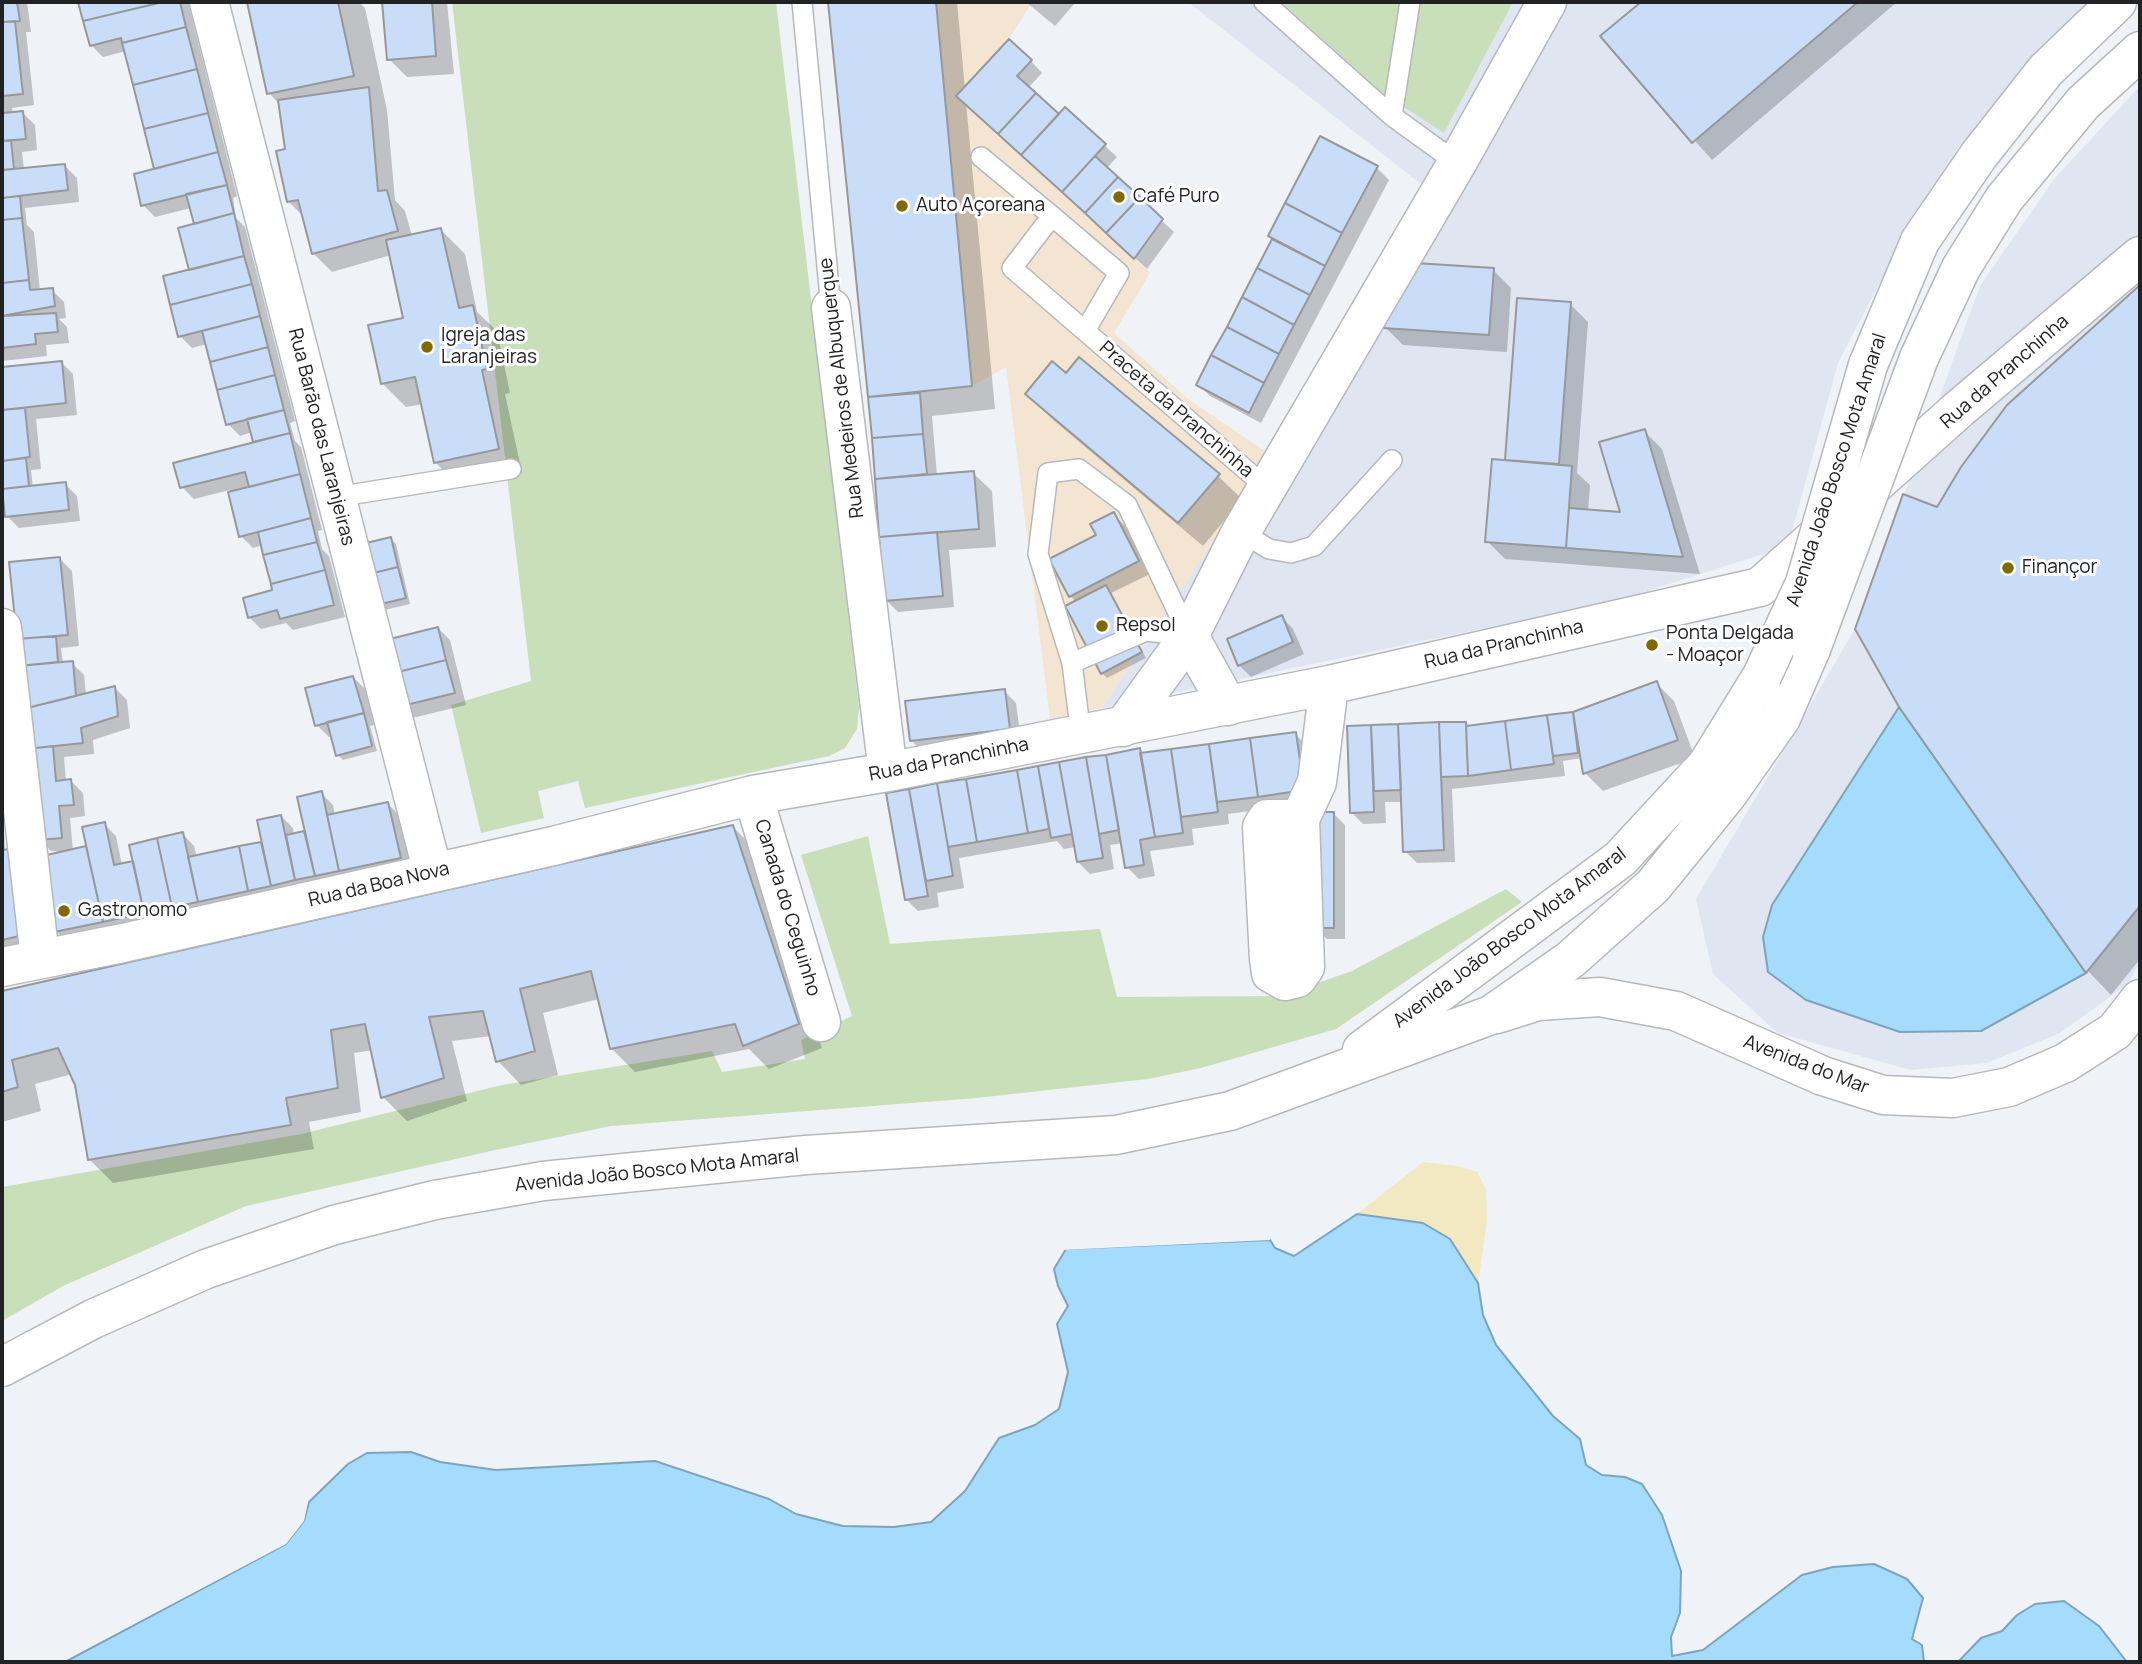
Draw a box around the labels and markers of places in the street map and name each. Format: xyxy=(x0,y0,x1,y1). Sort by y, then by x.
place label: Café Puro xyxy=(1133,186,1219,208)
marker: Café Puro xyxy=(1111,189,1127,205)
place label: Auto Açoreana xyxy=(916,195,1045,217)
marker: Auto Açoreana xyxy=(894,198,910,214)
place label: Igreja das Laranjeiras xyxy=(441,325,537,369)
marker: Igreja das Laranjeiras xyxy=(419,339,435,355)
place label: Finançor xyxy=(2022,557,2097,579)
marker: Finançor xyxy=(2000,560,2016,576)
place label: Repsol xyxy=(1116,615,1176,637)
marker: Repsol xyxy=(1094,618,1110,634)
place label: Ponta Delgada - Moaçor xyxy=(1666,623,1794,667)
marker: Ponta Delgada - Moaçor xyxy=(1644,637,1660,653)
place label: Gastronomo xyxy=(78,900,187,922)
marker: Gastronomo xyxy=(56,903,72,919)

